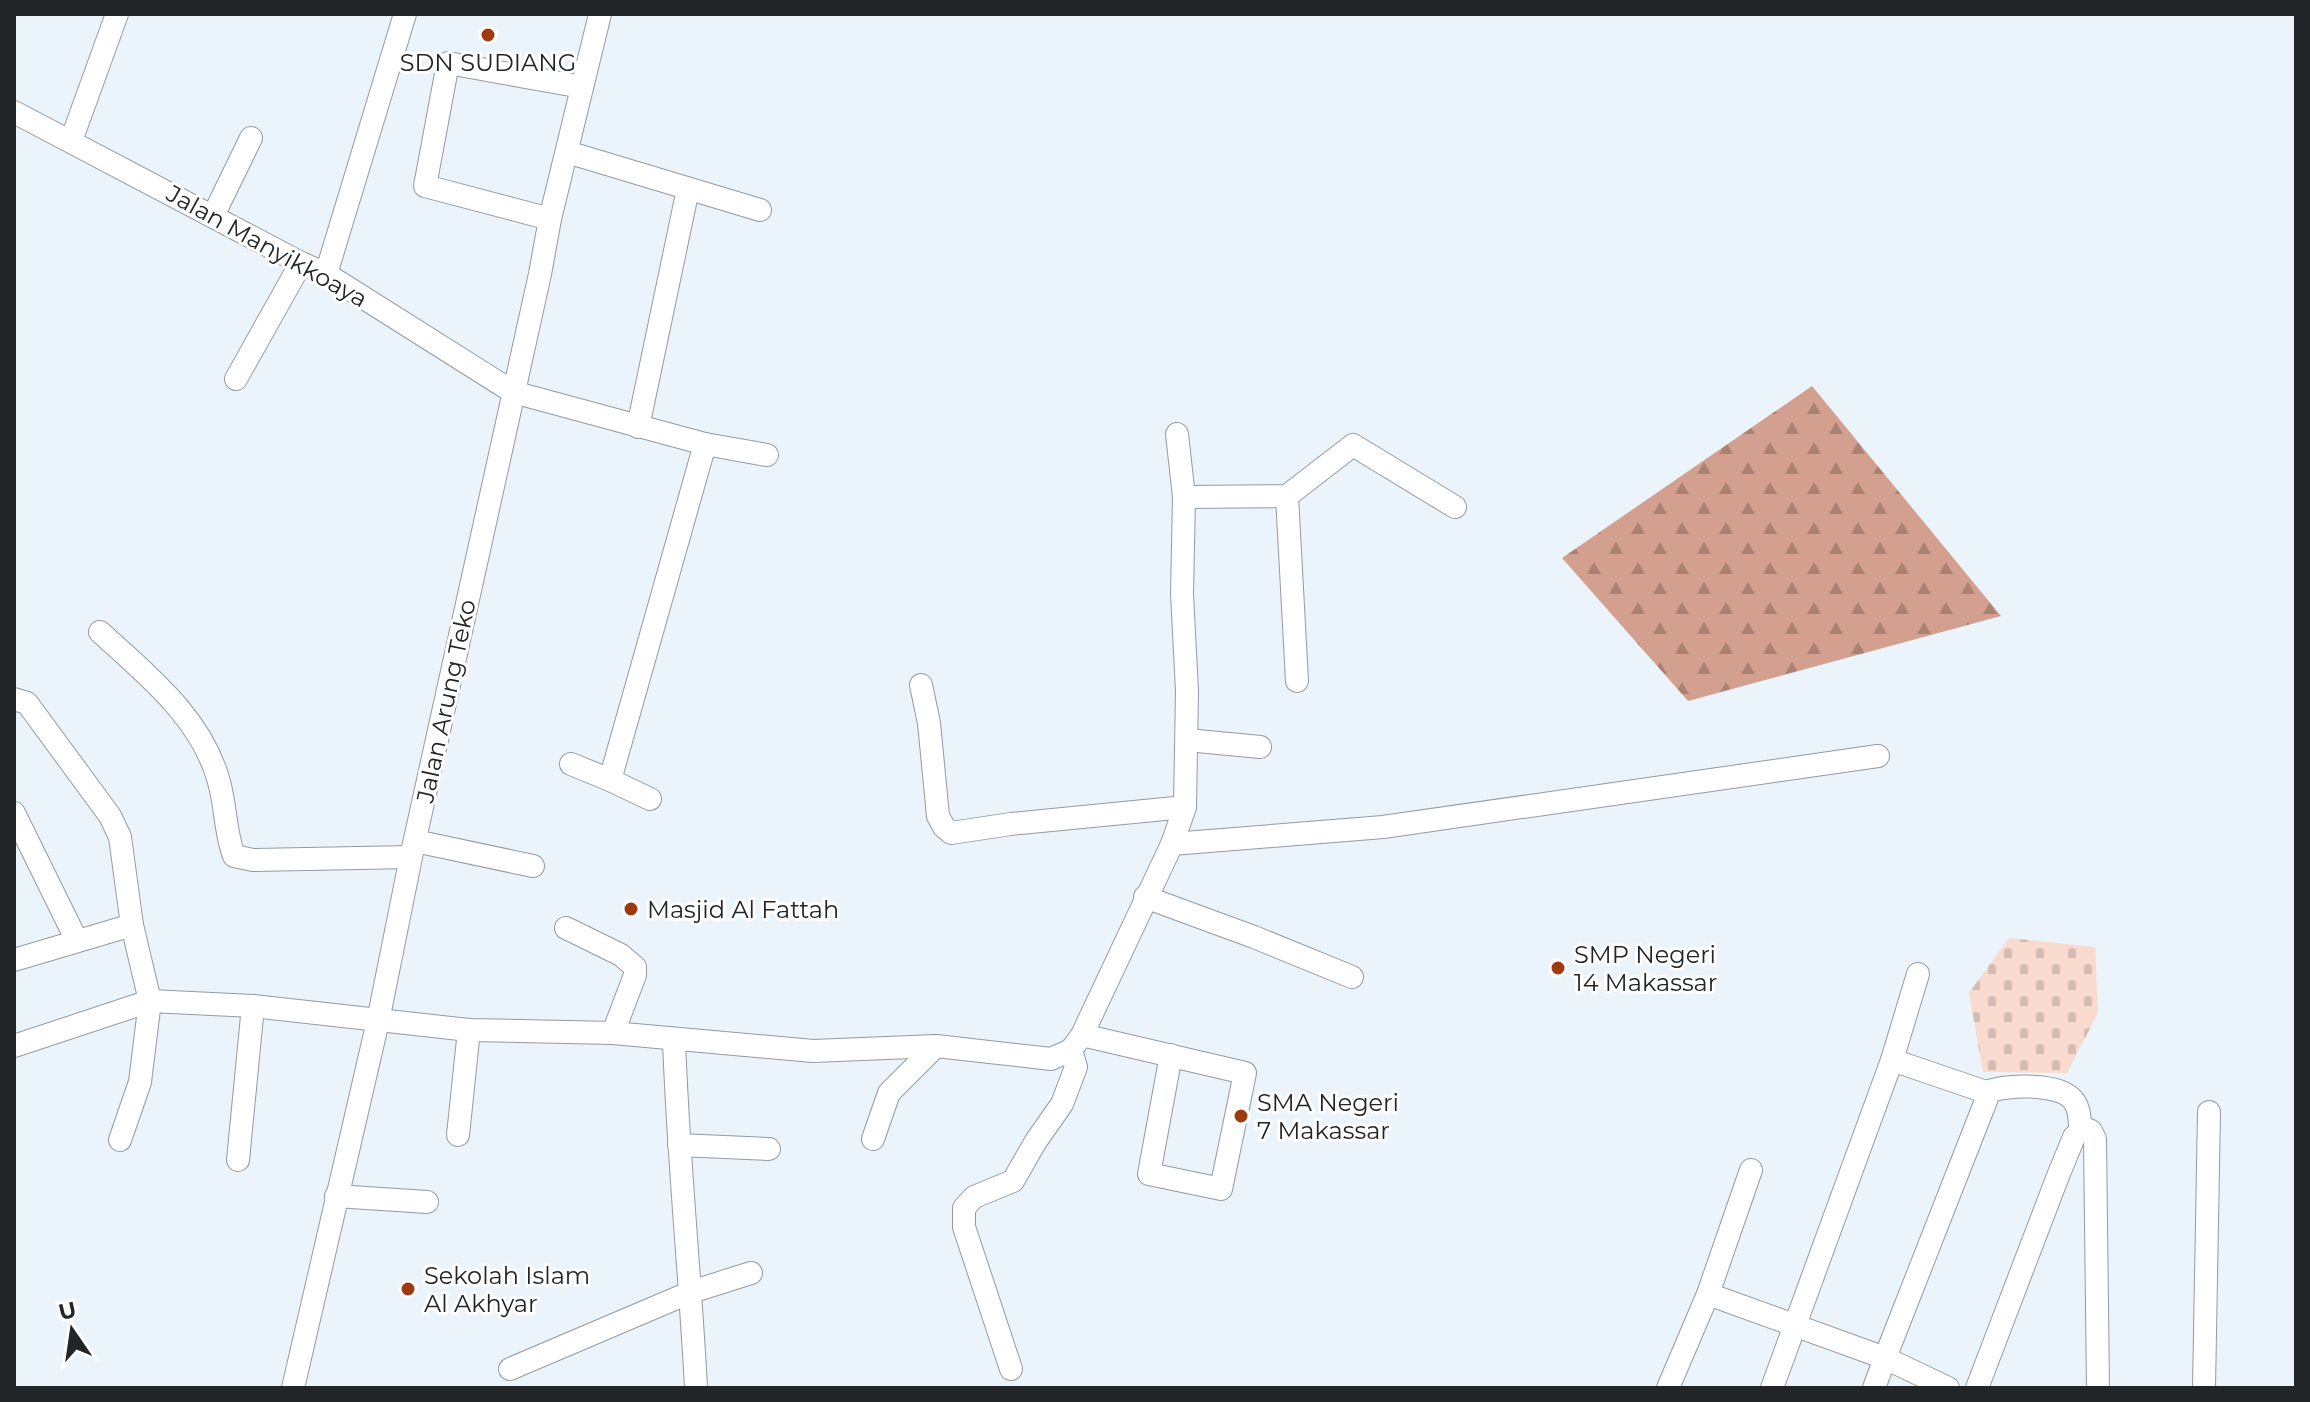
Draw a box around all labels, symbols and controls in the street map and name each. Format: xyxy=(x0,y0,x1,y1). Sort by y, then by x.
marker: SDN SUDIANG xyxy=(479,26,497,44)
place label: SDN SUDIANG xyxy=(400,48,576,77)
street label: Jalan Manyikkoaya xyxy=(161,178,373,313)
street label: Jalan Arung Teko xyxy=(410,597,482,806)
place label: Masjid Al Fattah xyxy=(647,895,839,924)
marker: Masjid Al Fattah xyxy=(622,900,640,918)
place label: SMP Negeri 14 Makassar xyxy=(1574,940,1717,997)
marker: SMP Negeri 14 Makassar xyxy=(1549,959,1567,977)
place label: SMA Negeri 7 Makassar xyxy=(1257,1088,1399,1145)
marker: SMA Negeri 7 Makassar xyxy=(1232,1107,1250,1125)
place label: Sekolah Islam Al Akhyar xyxy=(424,1261,590,1318)
marker: Sekolah Islam Al Akhyar xyxy=(399,1280,417,1298)
north arrow xyxy=(32,1290,112,1370)
text: U xyxy=(56,1296,79,1326)

